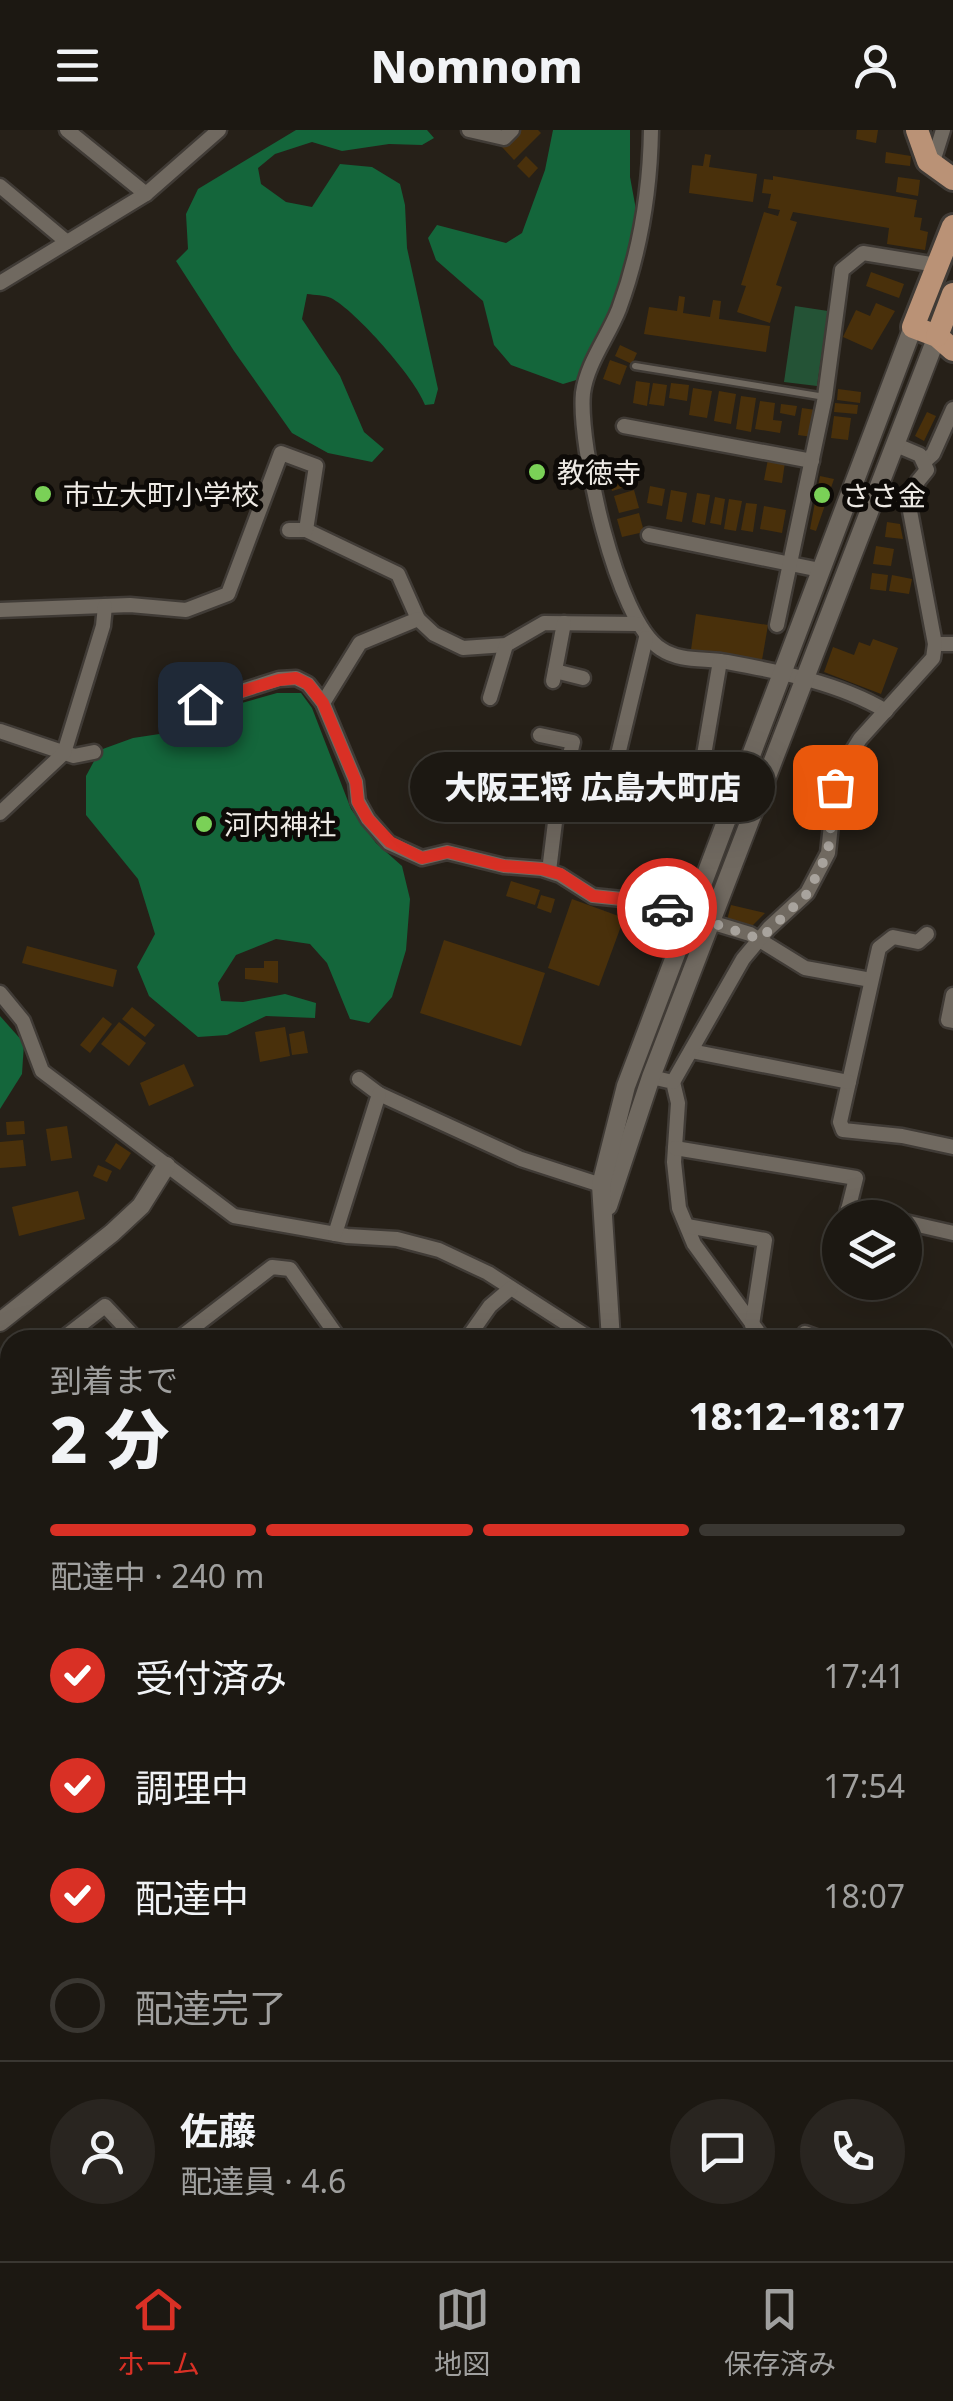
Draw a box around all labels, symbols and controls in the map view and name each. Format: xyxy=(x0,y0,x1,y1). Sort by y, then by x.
text: Nomnom xyxy=(370,35,583,96)
icon: menu xyxy=(50,38,105,93)
icon: person xyxy=(848,38,903,93)
place label: 教徳寺 xyxy=(557,453,641,491)
marker: 教徳寺 xyxy=(526,461,548,483)
place label: 市立大町小学校 xyxy=(63,475,259,513)
place label: ささ金 xyxy=(842,476,926,514)
marker: 市立大町小学校 xyxy=(32,483,54,505)
marker: ささ金 xyxy=(811,484,833,506)
pin xyxy=(158,662,243,747)
icon: home xyxy=(173,677,228,732)
pin xyxy=(793,745,878,830)
callout: 大阪王将 広島大町店 xyxy=(410,752,775,822)
icon: bag xyxy=(808,760,863,815)
text: 大阪王将 広島大町店 xyxy=(444,765,741,808)
place label: 河内神社 xyxy=(224,805,336,843)
marker: 河内神社 xyxy=(193,813,215,835)
courier xyxy=(617,858,717,958)
icon: car xyxy=(640,881,695,936)
map controls xyxy=(822,1200,922,1300)
button: layers xyxy=(822,1200,922,1300)
text: 到着まで xyxy=(50,1358,178,1401)
text: 18:12–18:17 xyxy=(689,1389,905,1441)
text: 2 分 xyxy=(50,1394,169,1482)
text: 配達中 · 240 m xyxy=(50,1554,264,1597)
icon: check xyxy=(50,1648,105,1703)
text: 受付済み xyxy=(135,1651,287,1703)
text: 17:41 xyxy=(823,1654,905,1697)
icon: check xyxy=(50,1758,105,1813)
text: 調理中 xyxy=(135,1761,249,1813)
text: 17:54 xyxy=(823,1764,905,1807)
icon: check xyxy=(50,1868,105,1923)
text: 配達中 xyxy=(135,1871,249,1923)
text: 18:07 xyxy=(823,1874,905,1917)
text: 配達完了 xyxy=(135,1981,287,2033)
button: person xyxy=(50,2099,155,2204)
button: chat xyxy=(670,2099,775,2204)
button: phone xyxy=(800,2099,905,2204)
text: 佐藤 xyxy=(180,2104,256,2156)
text: 配達員 · 4.6 xyxy=(180,2159,346,2202)
tab: ホーム xyxy=(117,2282,200,2382)
tab: 地図 xyxy=(434,2282,490,2382)
tab: 保存済み xyxy=(724,2282,836,2382)

